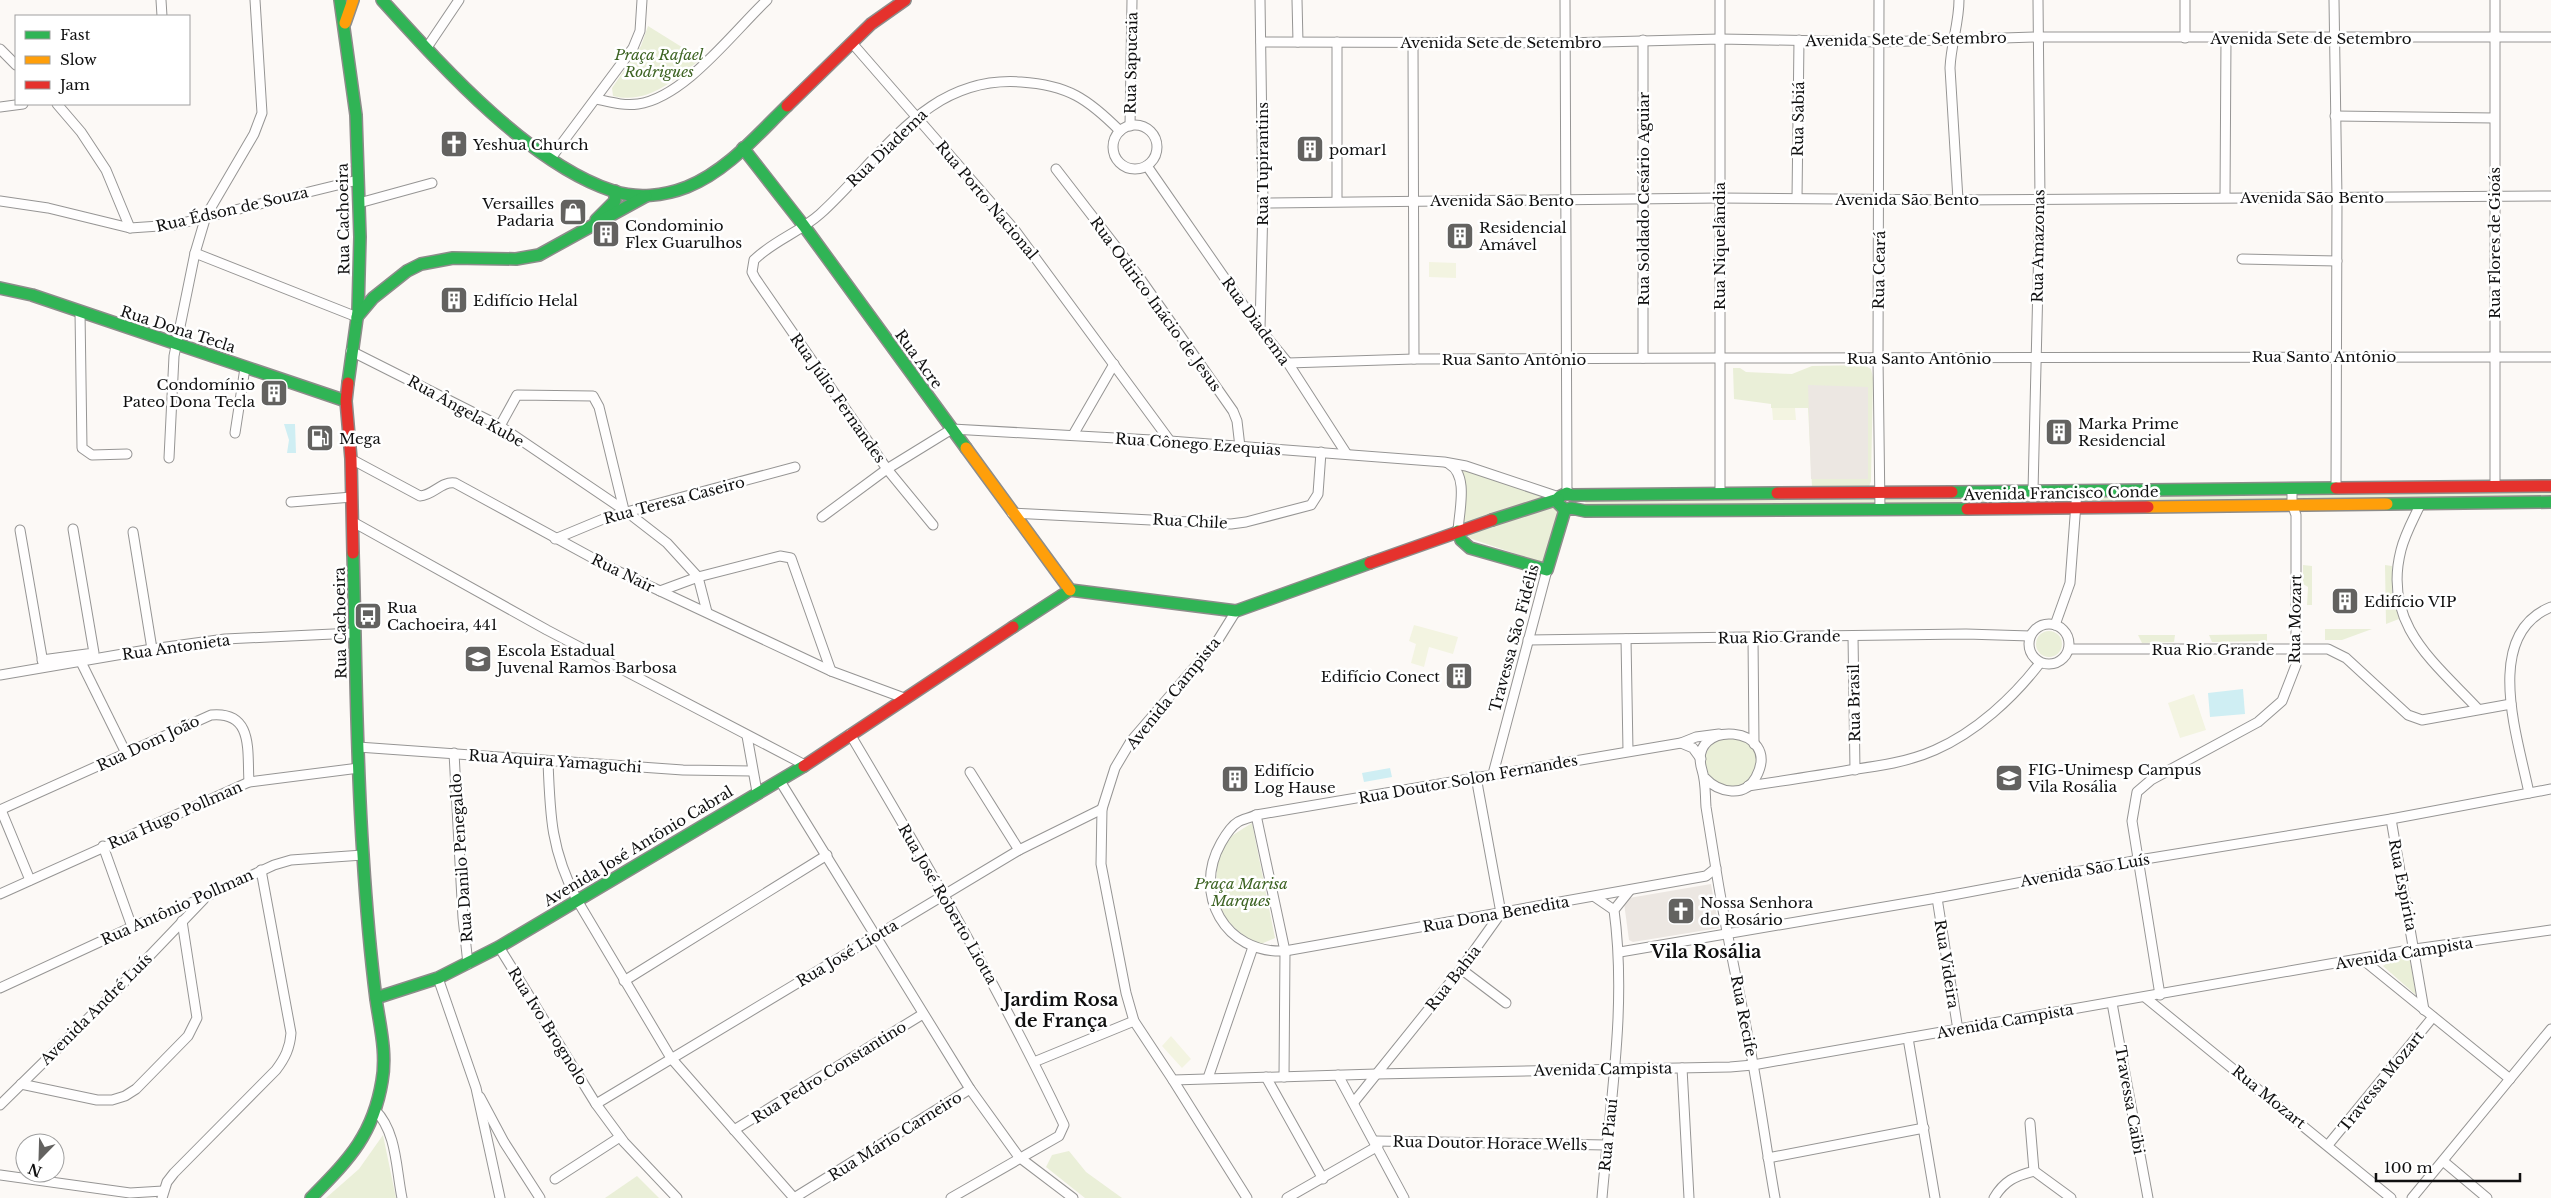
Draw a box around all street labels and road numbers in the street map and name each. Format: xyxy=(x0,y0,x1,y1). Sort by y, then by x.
street label: Rua Sapucaia xyxy=(1121,11,1141,114)
street label: Avenida Sete de Setembro xyxy=(1804,28,2007,50)
street label: Avenida Sete de Setembro xyxy=(2209,29,2412,48)
street label: Avenida Sete de Setembro xyxy=(1399,33,1602,52)
street label: Rua Sabiá xyxy=(1788,80,1808,157)
street label: Rua Soldado Cesário Aguiar xyxy=(1634,91,1653,306)
street label: Rua Tupirantins xyxy=(1253,102,1272,226)
street label: Rua Diadema xyxy=(843,105,932,191)
street label: Rua Porto Nacional xyxy=(932,137,1042,263)
street label: Rua Cachoeira xyxy=(333,162,353,275)
street label: Rua Flores de Gioás xyxy=(2485,167,2504,319)
street label: Rua Niquelândia xyxy=(1710,181,1729,310)
street label: Rua Édson de Souza xyxy=(154,182,311,236)
street label: Avenida São Bento xyxy=(2239,188,2384,207)
street label: Rua Amazonas xyxy=(2028,189,2048,303)
street label: Avenida São Bento xyxy=(1834,190,1979,209)
street label: Avenida São Bento xyxy=(1429,191,1574,210)
street label: Rua Odirico Inácio de Jesus xyxy=(1086,213,1226,395)
street label: Rua Ceará xyxy=(1869,230,1889,310)
street label: Rua Diadema xyxy=(1218,273,1295,369)
street label: Rua Dona Tecla xyxy=(118,301,239,357)
street label: Rua Acre xyxy=(891,326,947,392)
street label: Rua Júlio Fernandes xyxy=(786,330,890,467)
street label: Rua Santo Antônio xyxy=(2252,347,2396,366)
street label: Rua Santo Antônio xyxy=(1847,349,1991,368)
street label: Rua Santo Antônio xyxy=(1442,350,1586,369)
street label: Rua Ângela Kube xyxy=(404,371,528,451)
street label: Rua Cônego Ezequias xyxy=(1115,429,1282,459)
street label: Rua Teresa Caseiro xyxy=(601,472,747,528)
street label: Avenida Francisco Conde xyxy=(1962,482,2159,504)
street label: Rua Chile xyxy=(1152,510,1228,532)
street label: Rua Nair xyxy=(588,550,658,597)
street label: Travessa São Fidélis xyxy=(1485,562,1543,714)
street label: Rua Cachoeira xyxy=(330,566,350,679)
street label: Rua Mozart xyxy=(2285,574,2305,664)
street label: Rua Rio Grande xyxy=(1717,626,1841,648)
street label: Rua Antonieta xyxy=(121,630,232,664)
street label: Avenida Campista xyxy=(1121,633,1224,754)
street label: Rua Rio Grande xyxy=(2152,640,2274,659)
street label: Rua Brasil xyxy=(1844,664,1864,742)
street label: Rua Dom João xyxy=(94,711,203,775)
street label: Rua Aquira Yamaguchi xyxy=(468,745,642,777)
street label: Rua Doutor Solon Fernandes xyxy=(1357,750,1579,808)
street label: Rua Danilo Penegaldo xyxy=(446,773,476,943)
street label: Rua Hugo Pollman xyxy=(105,777,245,853)
street label: Avenida José Antônio Cabral xyxy=(539,782,736,911)
street label: Rua José Roberto Liotta xyxy=(894,821,1002,988)
street label: Rua Espírita xyxy=(2385,837,2421,933)
street label: Avenida São Luís xyxy=(2018,849,2151,891)
street label: Rua Antônio Pollman xyxy=(98,865,256,949)
street label: Rua Dona Benedita xyxy=(1421,892,1571,936)
street label: Rua José Liotta xyxy=(793,915,902,991)
street label: Rua Videira xyxy=(1931,918,1964,1010)
street label: Avenida Campista xyxy=(2333,933,2475,973)
street label: Rua Bahia xyxy=(1422,941,1485,1015)
street label: Avenida André Luís xyxy=(35,949,156,1070)
street label: Rua Ivo Brognolo xyxy=(504,964,592,1089)
street label: Rua Recife xyxy=(1727,974,1761,1058)
street label: Avenida Campista xyxy=(1934,999,2076,1043)
street label: Rua Pedro Constantino xyxy=(748,1017,910,1127)
street label: Travessa Mozart xyxy=(2334,1026,2428,1135)
street label: Travessa Caibi xyxy=(2111,1044,2149,1156)
street label: Avenida Campista xyxy=(1532,1058,1673,1080)
street label: Rua Mozart xyxy=(2228,1061,2310,1133)
street label: Rua Mário Carneiro xyxy=(825,1087,965,1185)
street label: Rua Piauí xyxy=(1595,1097,1621,1172)
street label: Rua Doutor Horace Wells xyxy=(1392,1132,1588,1154)

